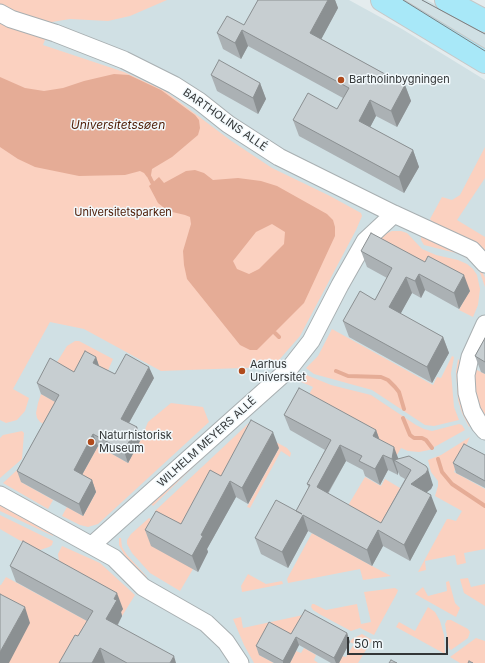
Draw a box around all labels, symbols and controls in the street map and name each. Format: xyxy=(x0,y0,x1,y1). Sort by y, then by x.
place label: Bartholinbygningen xyxy=(349,73,450,87)
marker: Bartholinbygningen xyxy=(336,75,346,85)
street label: BARTHOLINS ALLÉ xyxy=(180,86,270,154)
water label: Universitetssøen xyxy=(71,118,165,132)
park label: Universitetsparken xyxy=(74,206,172,220)
place label: Aarhus Universitet xyxy=(250,358,306,384)
marker: Aarhus Universitet xyxy=(237,366,247,376)
street label: WILHELM MEYERS ALLÉ xyxy=(155,394,259,490)
place label: Naturhistorisk Museum xyxy=(99,429,172,455)
marker: Naturhistorisk Museum xyxy=(86,437,96,447)
scale bar xyxy=(349,629,450,655)
text: 50 m xyxy=(354,636,383,651)

